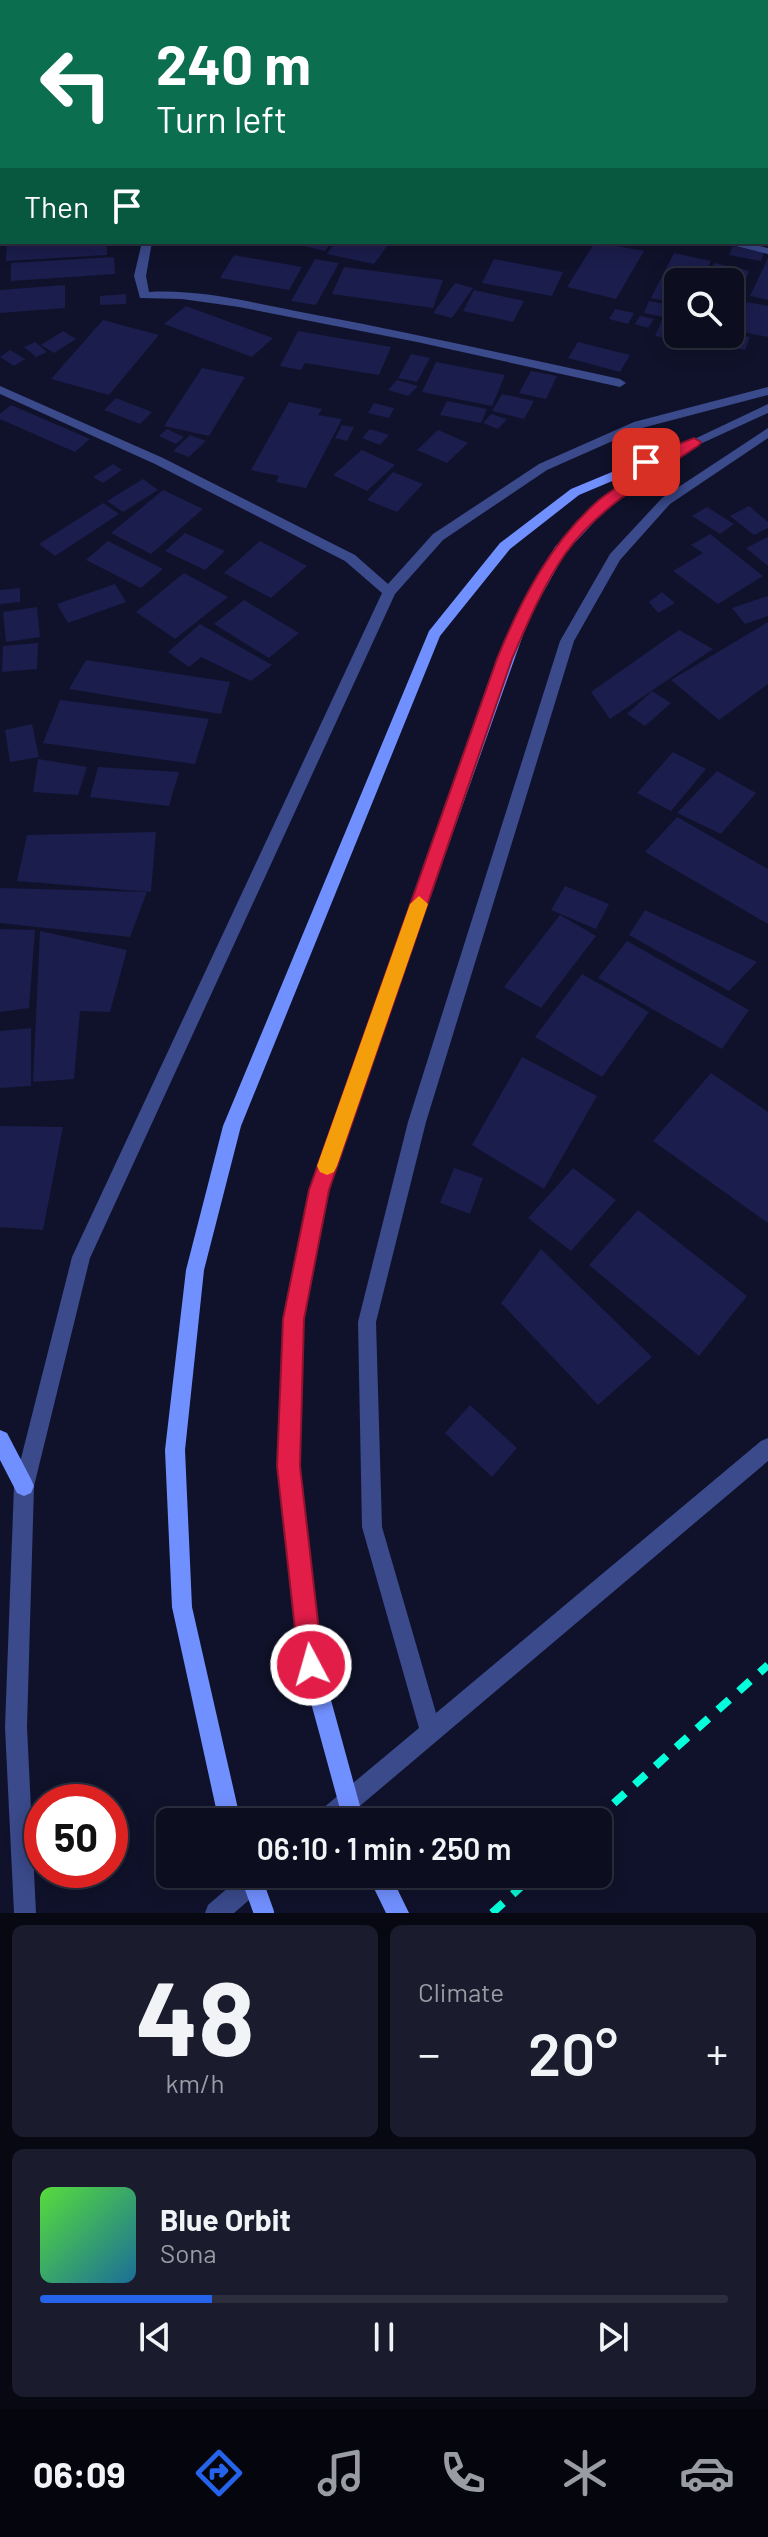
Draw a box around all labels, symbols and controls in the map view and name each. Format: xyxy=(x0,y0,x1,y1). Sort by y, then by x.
text: 240 m xyxy=(156,29,311,96)
icon: left xyxy=(24,32,128,136)
text: Turn left xyxy=(156,97,287,140)
icon: arrive xyxy=(105,184,149,228)
text: Then xyxy=(24,188,89,224)
map controls xyxy=(664,268,744,348)
button: search xyxy=(664,268,744,348)
pin xyxy=(612,428,680,496)
icon: arrive xyxy=(624,440,668,484)
position arrow xyxy=(269,1623,353,1707)
speed limit sign: 50 xyxy=(24,1784,128,1888)
text: 06:10 · 1 min · 250 m xyxy=(257,1830,511,1866)
text: 48 xyxy=(135,1952,255,2077)
text: Climate xyxy=(418,1976,504,2007)
text: 20° xyxy=(528,2016,618,2088)
text: − xyxy=(418,2026,440,2079)
text: + xyxy=(706,2026,728,2079)
text: km/h xyxy=(166,2067,224,2098)
text: Blue Orbit xyxy=(160,2201,291,2237)
text: Sona xyxy=(160,2237,217,2268)
icon: previous xyxy=(133,2315,177,2359)
icon: pause xyxy=(362,2315,406,2359)
icon: next xyxy=(591,2315,635,2359)
icon: directions xyxy=(191,2445,247,2501)
icon: music xyxy=(313,2445,369,2501)
icon: phone xyxy=(435,2445,491,2501)
icon: climate xyxy=(557,2445,613,2501)
icon: car xyxy=(679,2445,735,2501)
text: 06:09 xyxy=(33,2452,126,2495)

